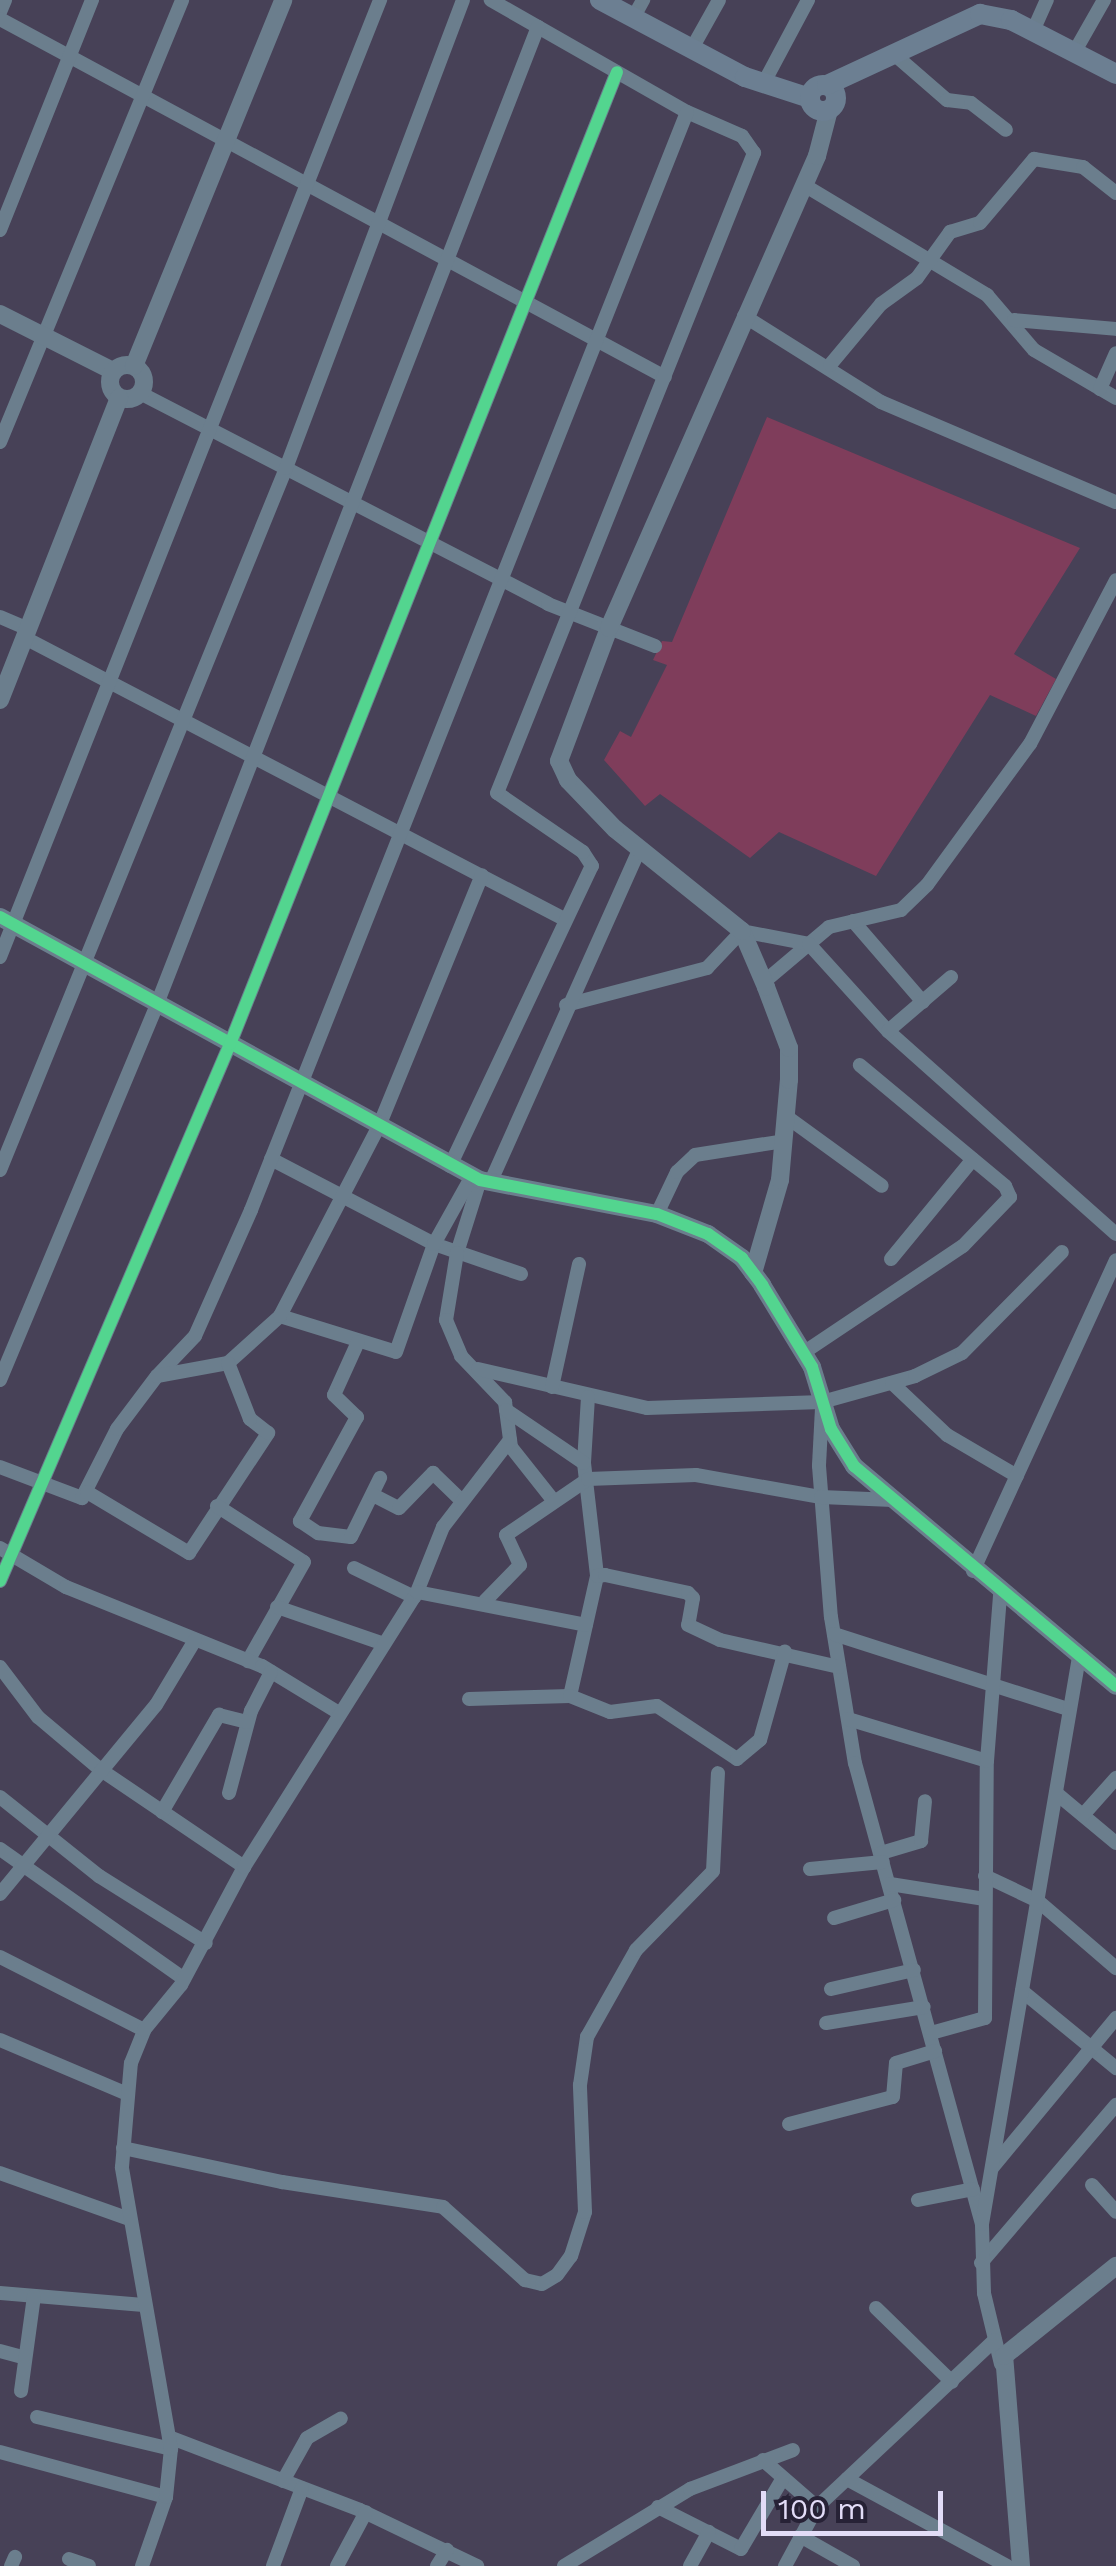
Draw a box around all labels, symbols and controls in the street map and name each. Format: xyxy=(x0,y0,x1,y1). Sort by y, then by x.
scale bar xyxy=(766,2471,948,2533)
text: 100 m xyxy=(778,2491,866,2526)

